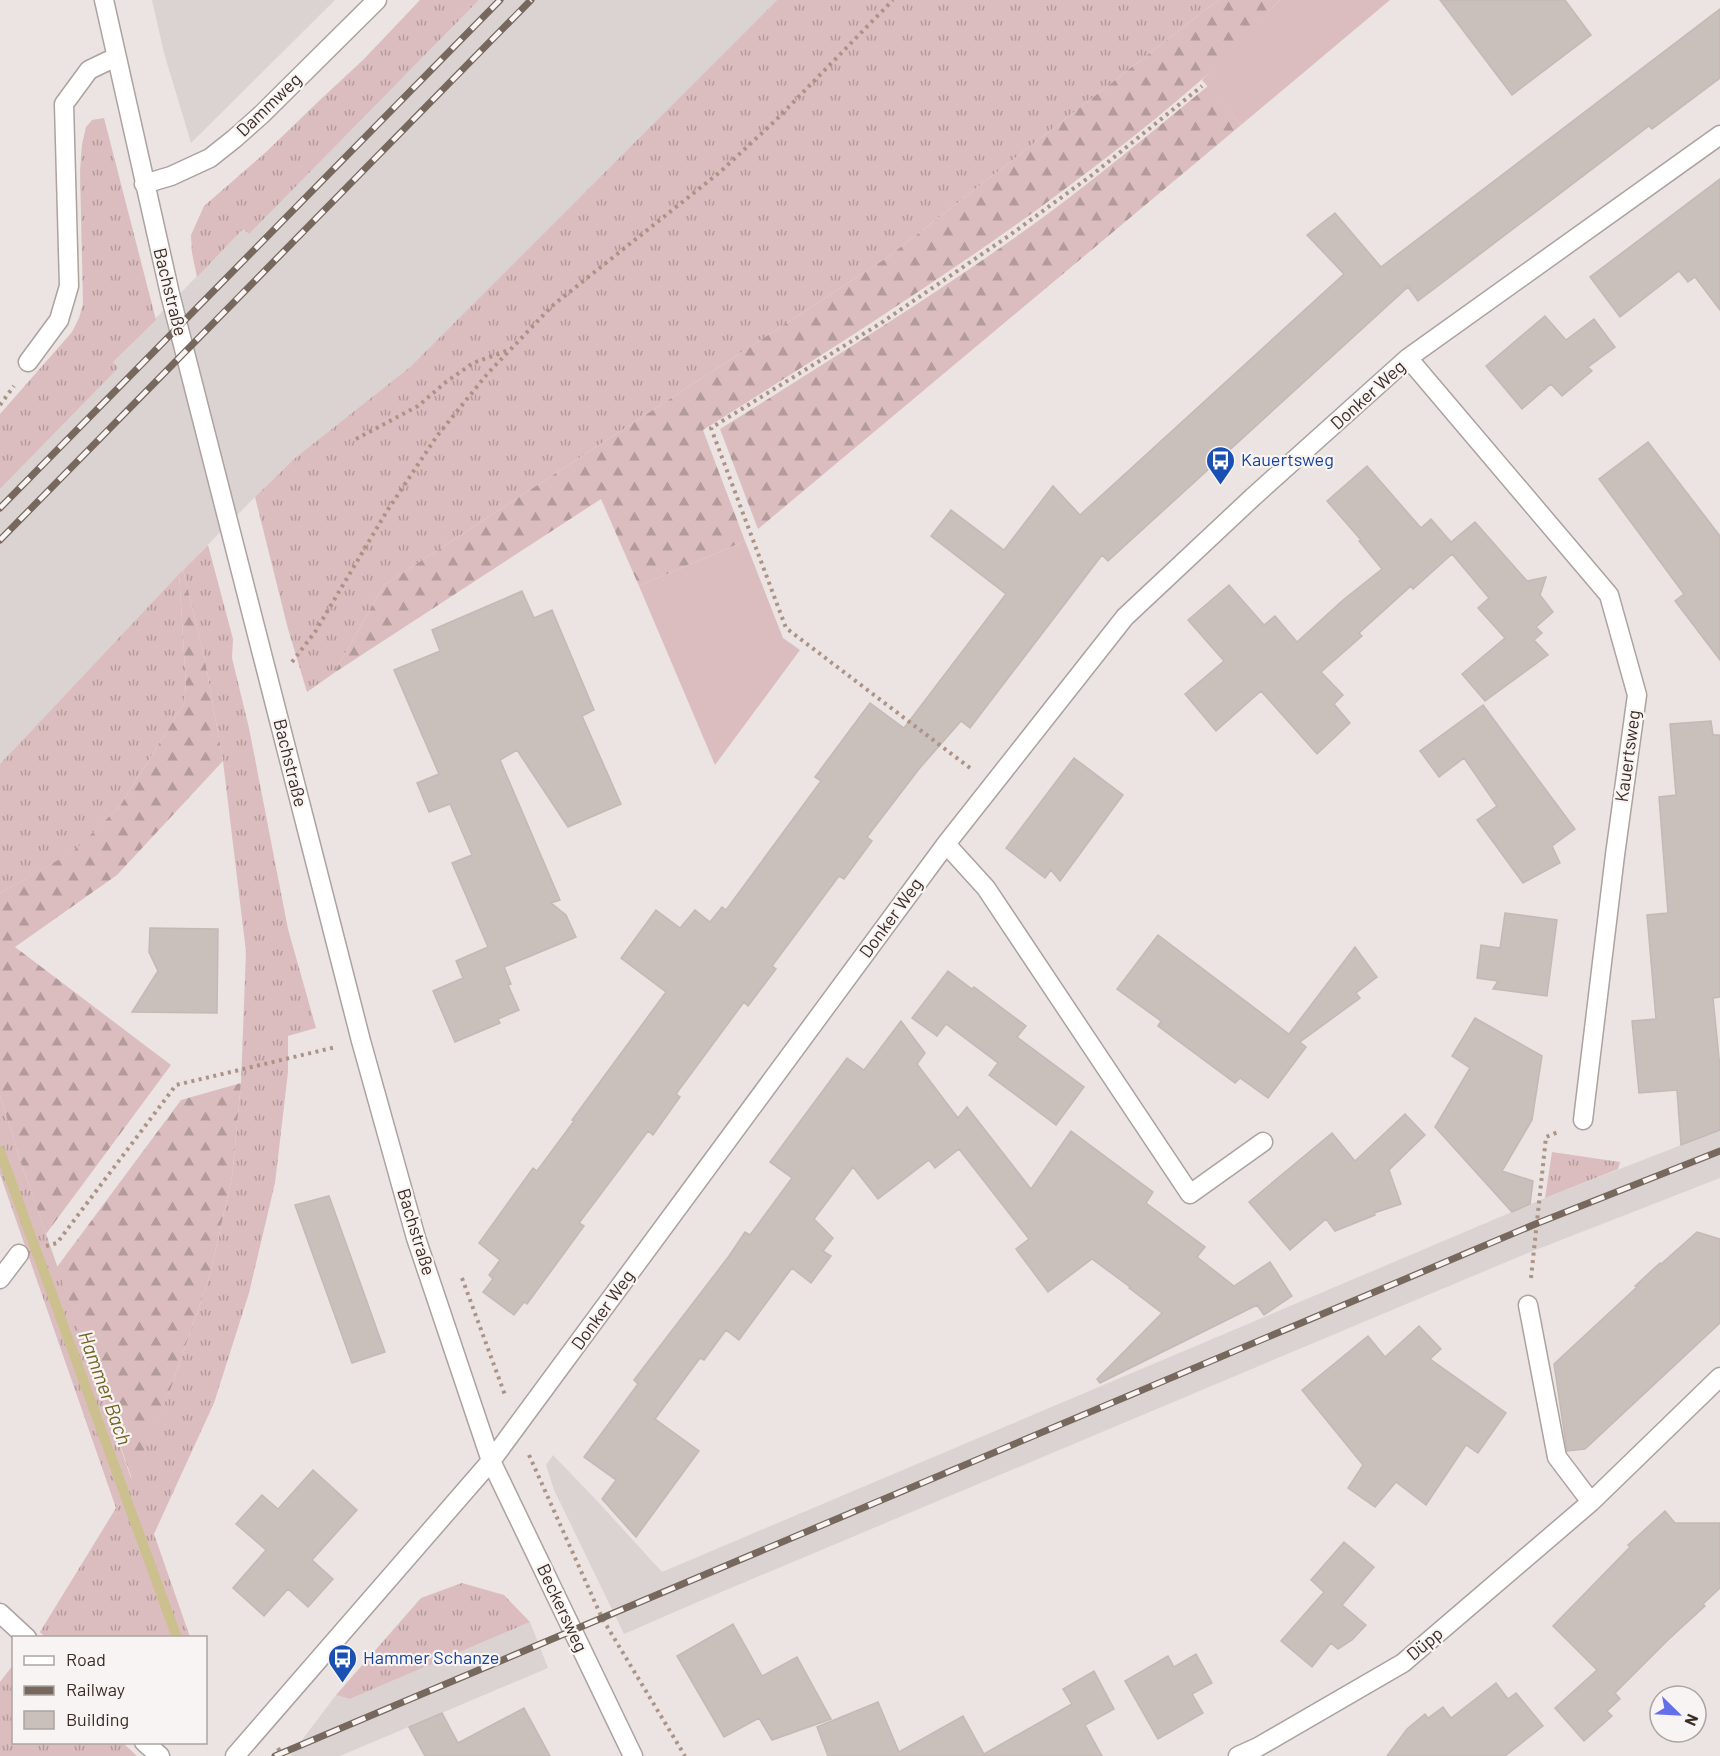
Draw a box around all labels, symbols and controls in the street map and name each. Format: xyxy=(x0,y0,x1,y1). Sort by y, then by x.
street label: Dammweg xyxy=(231,68,305,141)
street label: Bachstraße xyxy=(149,245,193,338)
street label: Donker Weg xyxy=(1325,355,1409,434)
bus stop icon: Kauertsweg xyxy=(1204,444,1236,486)
place label: Kauertsweg xyxy=(1241,448,1334,470)
street label: Kauertsweg xyxy=(1610,708,1644,803)
street label: Bachstraße xyxy=(269,716,313,809)
street label: Donker Weg xyxy=(854,873,926,962)
street label: Bachstraße xyxy=(393,1185,441,1278)
street label: Donker Weg xyxy=(566,1265,638,1354)
water label: Hammer Bach xyxy=(74,1327,138,1448)
street label: Beckersweg xyxy=(533,1560,593,1655)
street label: Düpp xyxy=(1402,1622,1447,1665)
legend xyxy=(12,1636,207,1744)
bus stop icon: Hammer Schanze xyxy=(326,1642,358,1684)
place label: Hammer Schanze xyxy=(363,1646,499,1668)
text: Road xyxy=(66,1648,106,1670)
text: Railway xyxy=(66,1678,125,1700)
north arrow xyxy=(1648,1684,1708,1744)
text: Building xyxy=(66,1708,129,1730)
text: N xyxy=(1681,1712,1703,1729)

